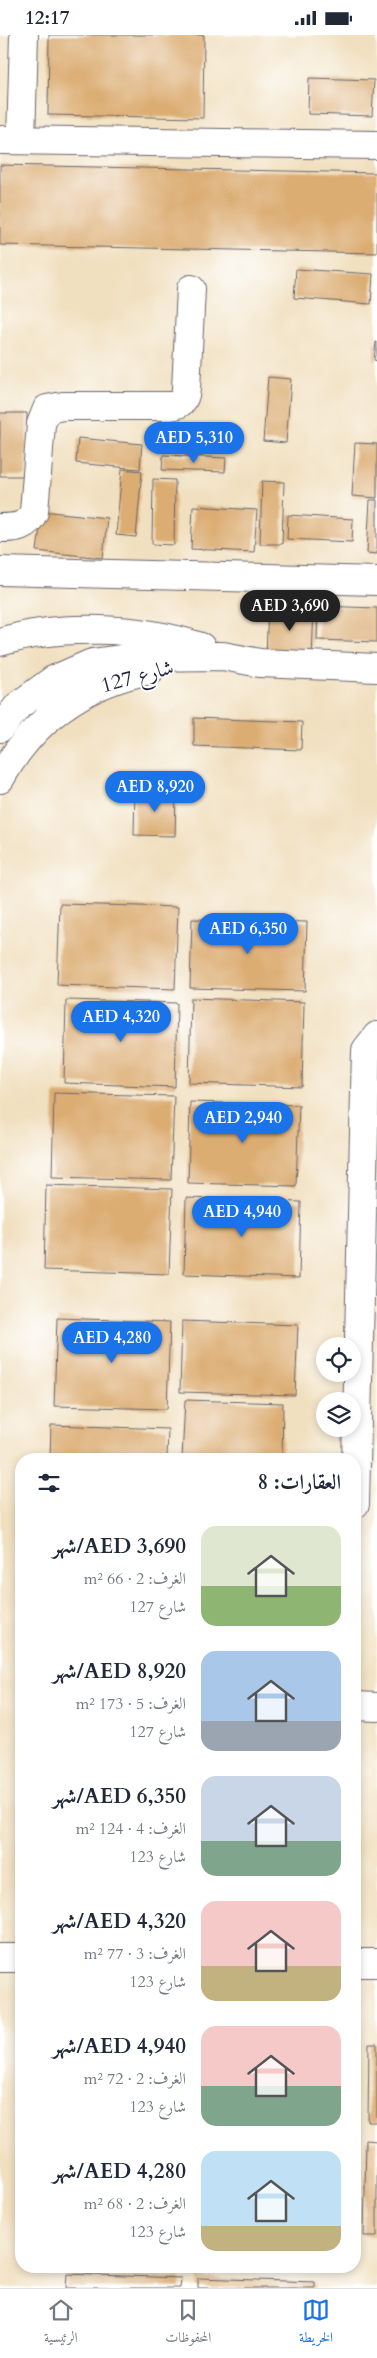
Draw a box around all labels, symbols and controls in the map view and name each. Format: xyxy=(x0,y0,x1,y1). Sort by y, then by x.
text: 12:17 xyxy=(25,5,69,31)
pin: AED 5,310 xyxy=(137,421,251,464)
text: AED 5,310 xyxy=(155,427,233,449)
pin: AED 3,690 xyxy=(233,589,347,632)
text: AED 3,690 xyxy=(251,595,329,617)
street label: شارع 127 xyxy=(97,653,178,703)
pin: AED 8,920 xyxy=(98,771,212,813)
text: AED 8,920 xyxy=(116,776,194,798)
pin: AED 6,350 xyxy=(191,913,305,955)
text: AED 6,350 xyxy=(209,918,287,940)
pin: AED 4,320 xyxy=(64,1001,178,1043)
text: AED 4,320 xyxy=(82,1006,160,1028)
pin: AED 2,940 xyxy=(186,1101,300,1144)
text: AED 2,940 xyxy=(204,1107,282,1129)
pin: AED 4,940 xyxy=(185,1195,299,1238)
text: AED 4,940 xyxy=(203,1201,281,1223)
pin: AED 4,280 xyxy=(55,1321,169,1364)
text: AED 4,280 xyxy=(73,1327,151,1349)
map controls xyxy=(316,1337,361,1437)
button: locate xyxy=(316,1337,361,1382)
button: layers xyxy=(316,1392,361,1437)
text: العقارات: 8 xyxy=(257,1468,341,1497)
icon: filters xyxy=(35,1469,63,1497)
text: AED 3,690/شهر xyxy=(52,1532,186,1561)
icon: home xyxy=(241,1546,301,1606)
text: الغرف: 2 · 66 m² xyxy=(84,1568,186,1590)
text: شارع 127 xyxy=(129,1596,186,1618)
text: AED 8,920/شهر xyxy=(52,1657,186,1686)
icon: home xyxy=(241,1671,301,1731)
text: الغرف: 5 · 173 m² xyxy=(76,1693,186,1715)
text: شارع 127 xyxy=(129,1721,186,1743)
text: AED 6,350/شهر xyxy=(52,1782,186,1811)
icon: home xyxy=(241,1796,301,1856)
text: الغرف: 4 · 124 m² xyxy=(76,1818,186,1840)
text: شارع 123 xyxy=(129,1846,186,1868)
text: AED 4,320/شهر xyxy=(52,1907,186,1936)
icon: home xyxy=(241,1921,301,1981)
text: الغرف: 3 · 77 m² xyxy=(84,1943,186,1965)
text: شارع 123 xyxy=(129,1971,186,1993)
text: AED 4,940/شهر xyxy=(52,2032,186,2061)
icon: home xyxy=(241,2046,301,2106)
text: الغرف: 2 · 72 m² xyxy=(84,2068,186,2090)
text: شارع 123 xyxy=(129,2096,186,2118)
text: AED 4,280/شهر xyxy=(52,2157,186,2186)
icon: home xyxy=(241,2171,301,2231)
text: الغرف: 2 · 68 m² xyxy=(84,2193,186,2215)
text: شارع 123 xyxy=(129,2221,186,2243)
tab: الرئيسية xyxy=(44,2296,78,2351)
tab: المحفوظات xyxy=(165,2296,211,2351)
tab: الخريطة xyxy=(299,2296,333,2351)

